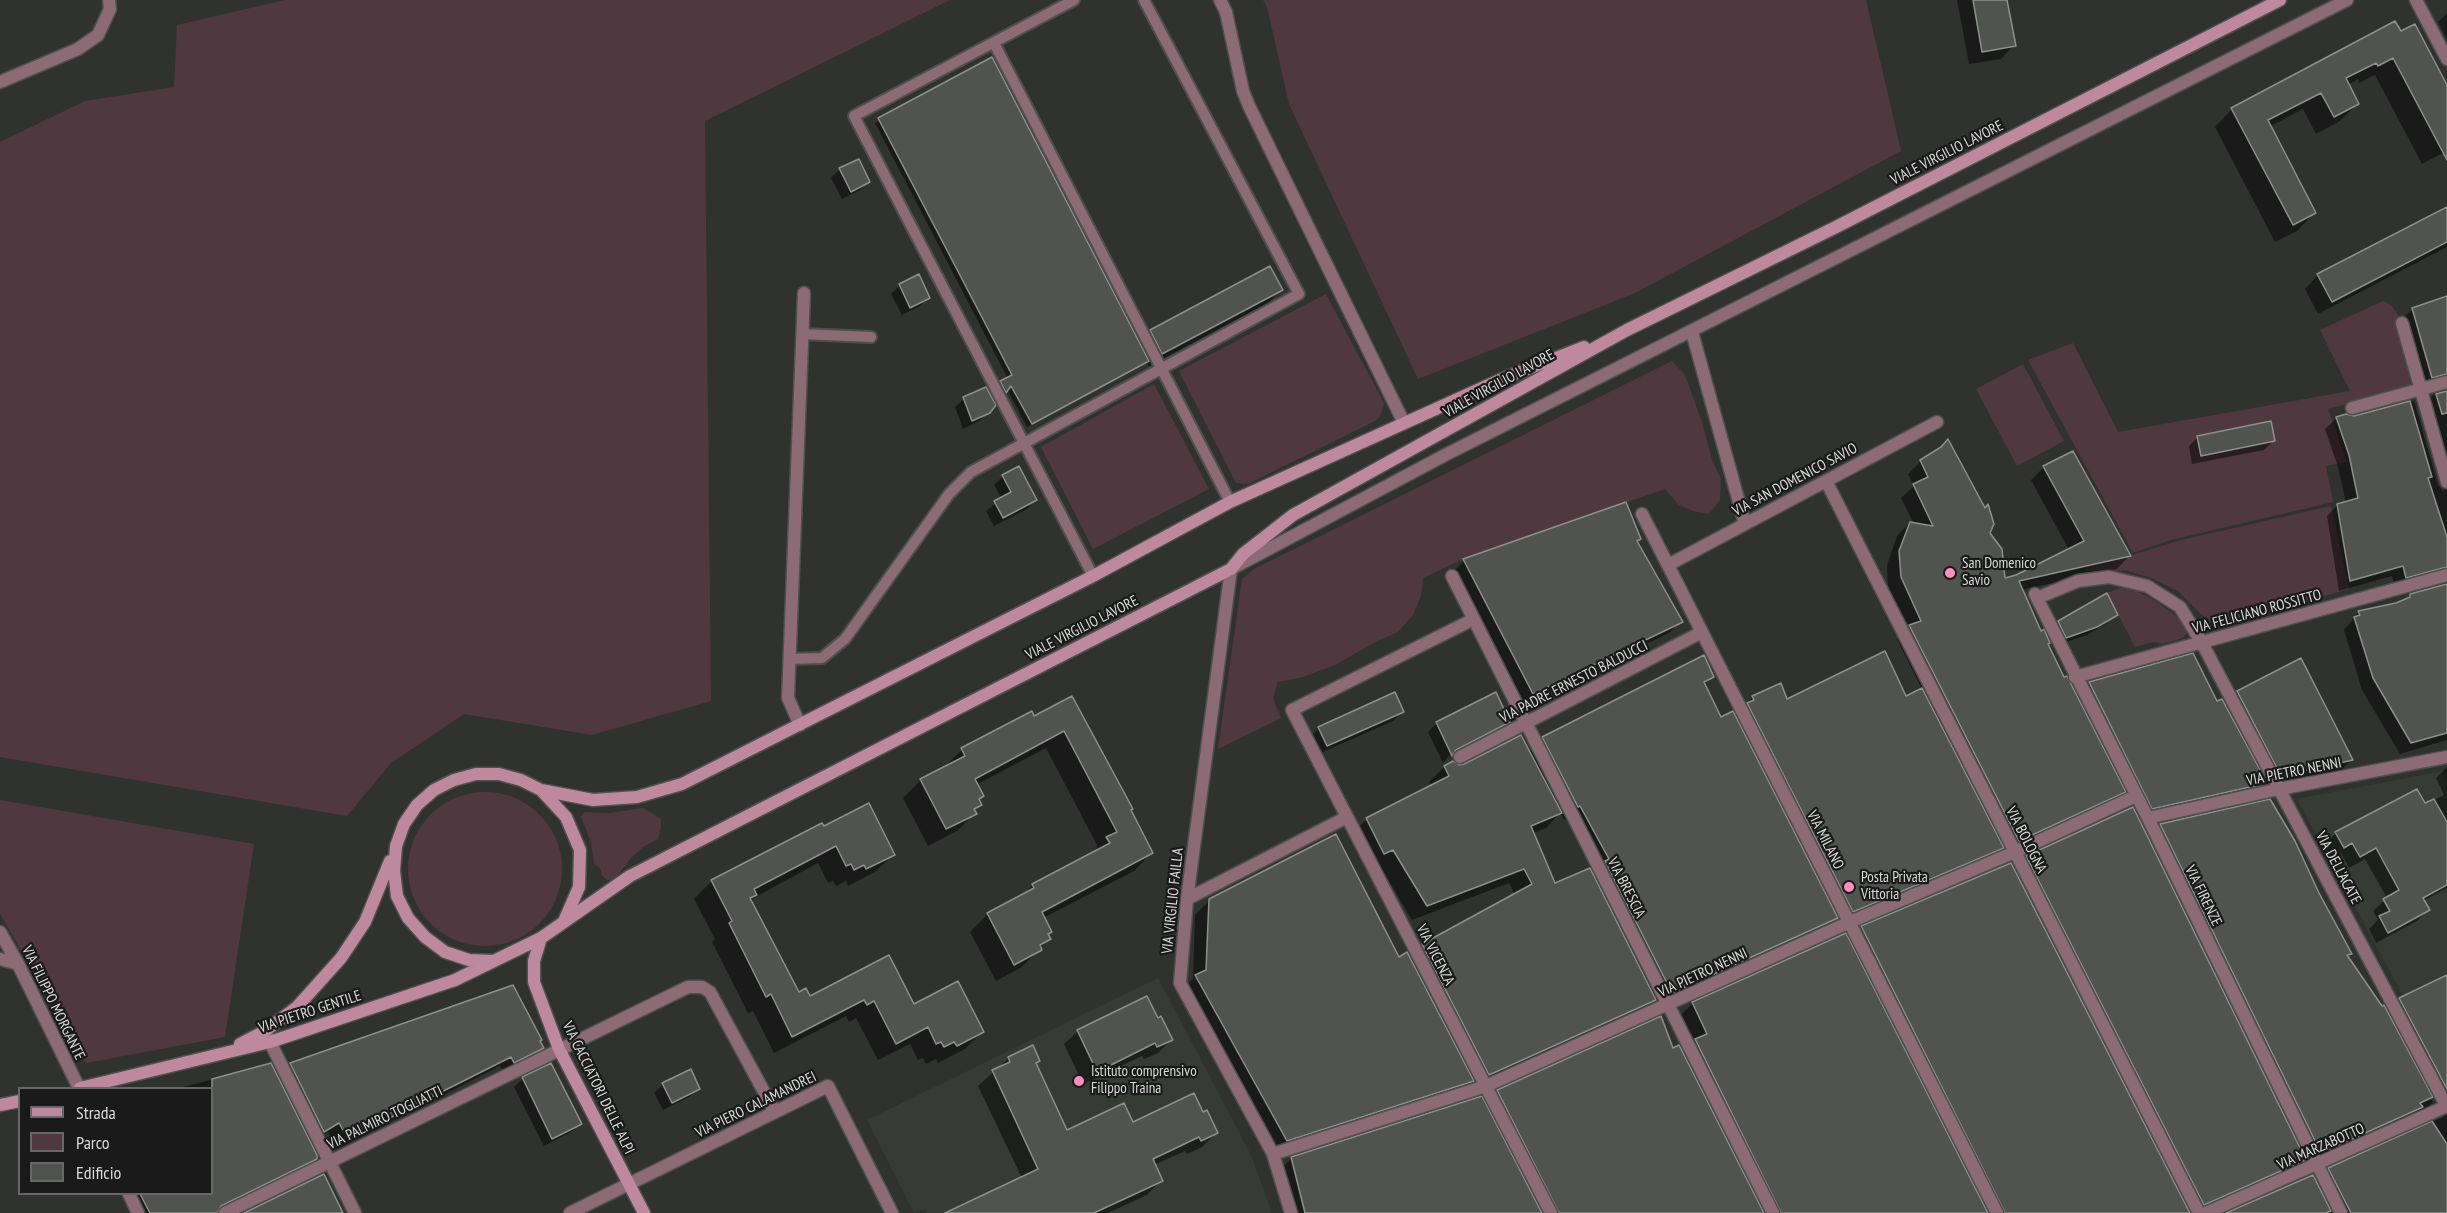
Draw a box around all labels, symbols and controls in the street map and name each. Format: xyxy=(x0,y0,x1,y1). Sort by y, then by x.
street label: VIALE VIRGILIO LAVORE xyxy=(1888,117,2006,189)
street label: VIALE VIRGILIO LAVORE xyxy=(1440,346,1558,422)
street label: VIA SAN DOMENICO SAVIO xyxy=(1730,439,1860,521)
place label: San Domenico Savio xyxy=(1962,555,2036,590)
marker: San Domenico Savio xyxy=(1943,566,1957,580)
street label: VIA FELICIANO ROSSITTO xyxy=(2191,586,2323,638)
street label: VIALE VIRGILIO LAVORE xyxy=(1023,592,1141,664)
street label: VIA PADRE ERNESTO BALDUCCI xyxy=(1497,637,1651,727)
street label: VIA PIETRO NENNI xyxy=(2245,754,2343,790)
street label: VIA BOLOGNA xyxy=(2002,804,2050,876)
street label: VIA MILANO xyxy=(1803,808,1847,872)
street label: VIA DELL'ACATE xyxy=(2311,829,2365,907)
street label: VIA VIRGILIO FAILLA xyxy=(1158,847,1188,955)
street label: VIA BRESCIA xyxy=(1603,855,1649,921)
street label: VIA FIRENZE xyxy=(2181,863,2225,929)
place label: Posta Privata Vittoria xyxy=(1861,869,1928,904)
marker: Posta Privata Vittoria xyxy=(1842,880,1856,894)
street label: VIA VICENZA xyxy=(1412,922,1458,988)
street label: VIA FILIPPO MORGANTE xyxy=(17,943,89,1063)
street label: VIA PIETRO NENNI xyxy=(1655,944,1751,1002)
street label: VIA PIETRO GENTILE xyxy=(256,987,364,1037)
street label: VIA CACCIATORI DELLE ALPI xyxy=(558,1019,638,1157)
place label: Istituto comprensivo Filippo Traina xyxy=(1091,1063,1197,1098)
street label: VIA PIERO CALAMANDREI xyxy=(693,1068,819,1142)
marker: Istituto comprensivo Filippo Traina xyxy=(1072,1074,1086,1088)
street label: VIA PALMIRO TOGLIATTI xyxy=(324,1082,446,1154)
legend xyxy=(18,1087,213,1195)
text: Strada xyxy=(76,1101,116,1124)
street label: VIA MARZABOTTO xyxy=(2274,1120,2368,1174)
text: Parco xyxy=(76,1131,110,1154)
text: Edificio xyxy=(76,1161,121,1184)

